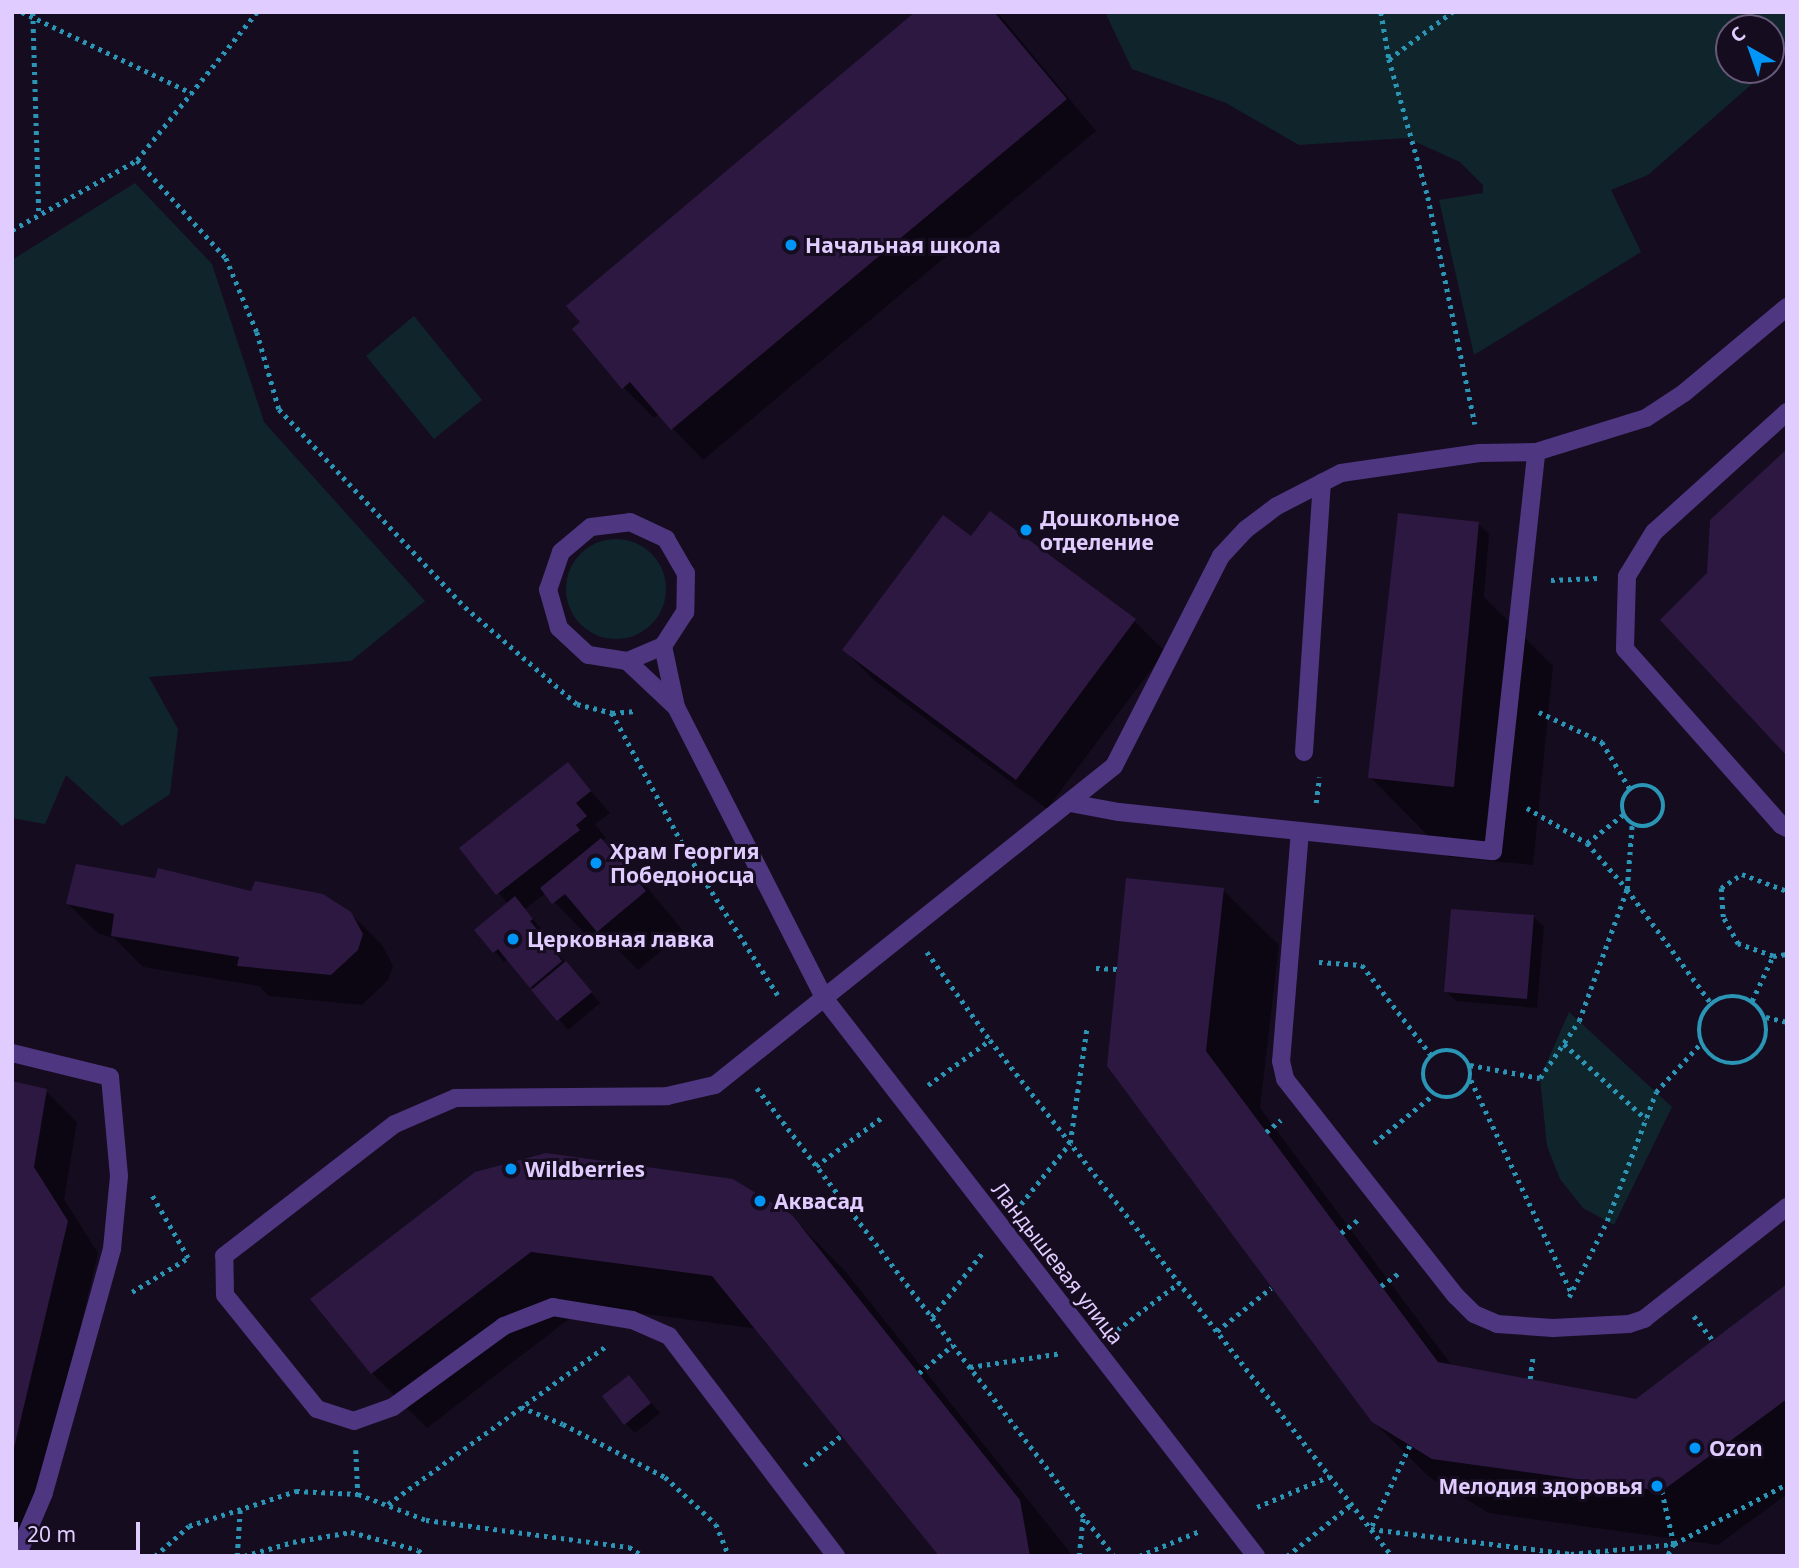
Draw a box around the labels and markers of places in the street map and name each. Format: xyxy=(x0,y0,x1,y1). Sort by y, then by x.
place label: Начальная школа xyxy=(805,232,1001,258)
marker: Начальная школа xyxy=(783,237,799,253)
place label: Дошкольное отделение xyxy=(1040,505,1179,555)
marker: Дошкольное отделение xyxy=(1018,522,1034,538)
place label: Храм Георгия Победоносца xyxy=(610,838,759,888)
marker: Храм Георгия Победоносца xyxy=(588,855,604,871)
place label: Церковная лавка xyxy=(527,926,715,952)
marker: Церковная лавка xyxy=(505,931,521,947)
place label: Wildberries xyxy=(525,1156,645,1182)
marker: Wildberries xyxy=(503,1161,519,1177)
place label: Аквасад xyxy=(774,1188,863,1214)
marker: Аквасад xyxy=(752,1193,768,1209)
place label: Ozon xyxy=(1709,1435,1763,1461)
marker: Ozon xyxy=(1687,1440,1703,1456)
place label: Мелодия здоровья xyxy=(1439,1473,1643,1499)
marker: Мелодия здоровья xyxy=(1649,1478,1665,1494)

